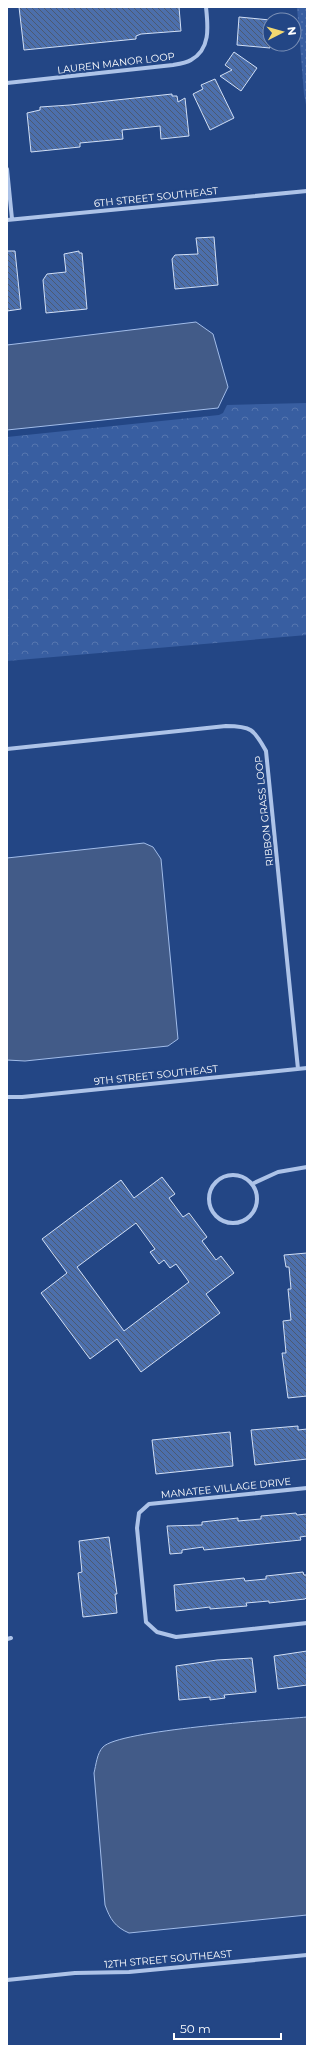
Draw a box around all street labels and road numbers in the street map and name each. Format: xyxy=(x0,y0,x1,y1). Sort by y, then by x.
street label: LAUREN MANOR LOOP xyxy=(56,49,176,77)
street label: 6TH STREET SOUTHEAST xyxy=(93,184,219,210)
street label: RIBBON GRASS LOOP xyxy=(252,755,276,867)
street label: 9TH STREET SOUTHEAST xyxy=(93,1062,219,1088)
street label: MANATEE VILLAGE DRIVE xyxy=(160,1475,292,1501)
street label: 12TH STREET SOUTHEAST xyxy=(104,1947,233,1971)

